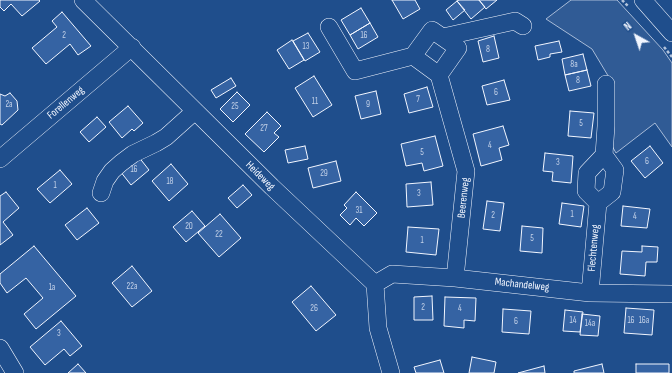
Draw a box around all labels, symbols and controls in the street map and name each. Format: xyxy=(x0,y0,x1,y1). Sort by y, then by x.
north arrow xyxy=(616,16,656,56)
text: N xyxy=(622,20,634,33)
house number: 2 xyxy=(62,31,66,41)
house number: 16 xyxy=(360,31,368,41)
house number: 13 xyxy=(303,42,309,52)
house number: 8 xyxy=(486,45,490,55)
house number: 8a xyxy=(570,60,578,70)
house number: 8 xyxy=(576,76,580,86)
street label: Forellenweg xyxy=(45,84,87,122)
house number: 6 xyxy=(494,88,498,98)
house number: 7 xyxy=(416,95,420,105)
house number: 11 xyxy=(312,97,318,107)
house number: 2a xyxy=(5,100,13,110)
house number: 9 xyxy=(366,100,370,110)
house number: 25 xyxy=(231,102,239,112)
house number: 5 xyxy=(579,119,583,129)
house number: 27 xyxy=(260,124,268,134)
house number: 4 xyxy=(488,141,492,151)
house number: 5 xyxy=(420,148,424,158)
house number: 6 xyxy=(645,157,649,167)
house number: 3 xyxy=(556,158,560,168)
street label: Heideweg xyxy=(243,159,277,193)
house number: 16 xyxy=(130,165,138,175)
house number: 29 xyxy=(320,169,328,179)
house number: 18 xyxy=(166,177,174,187)
street label: Beerenweg xyxy=(455,177,473,219)
house number: 1 xyxy=(53,181,57,191)
house number: 3 xyxy=(417,189,421,199)
house number: 31 xyxy=(356,206,362,216)
house number: 1 xyxy=(570,210,574,220)
house number: 2 xyxy=(491,211,495,221)
house number: 4 xyxy=(633,212,637,222)
house number: 20 xyxy=(185,222,193,232)
street label: Flechtenweg xyxy=(585,224,603,272)
house number: 22 xyxy=(215,230,223,240)
house number: 5 xyxy=(530,234,534,244)
house number: 1 xyxy=(420,236,424,246)
street label: Machandelweg xyxy=(494,276,550,294)
house number: 22a xyxy=(127,282,137,292)
house number: 1a xyxy=(49,283,55,293)
house number: 2 xyxy=(421,303,425,313)
house number: 26 xyxy=(310,304,318,314)
house number: 4 xyxy=(458,304,462,314)
house number: 14 xyxy=(570,316,576,326)
house number: 16 xyxy=(627,316,635,326)
house number: 16a xyxy=(639,316,649,326)
house number: 6 xyxy=(514,317,518,327)
house number: 14a xyxy=(585,319,595,329)
house number: 3 xyxy=(57,329,61,339)

